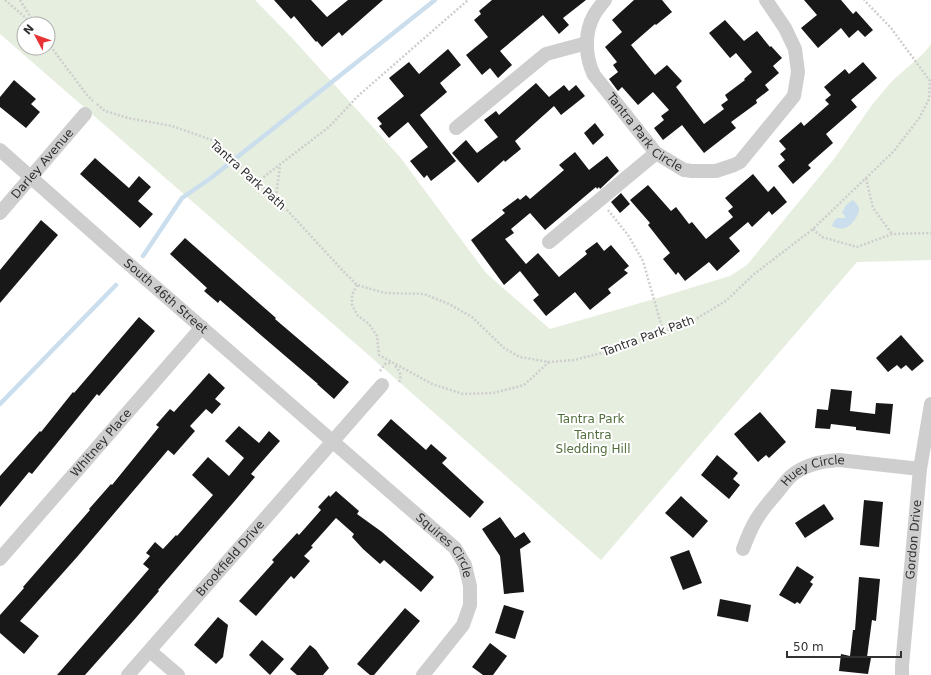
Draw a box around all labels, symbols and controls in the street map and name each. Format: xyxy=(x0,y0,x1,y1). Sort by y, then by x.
north arrow xyxy=(16,16,56,56)
text: N xyxy=(21,22,37,38)
street label: Tantra Park Circle xyxy=(603,89,685,174)
street label: Darley Avenue xyxy=(8,126,76,202)
street label: Tantra Park Path xyxy=(206,137,289,213)
street label: South 46th Street xyxy=(121,256,211,337)
street label: Tantra Park Path xyxy=(599,313,696,360)
street label: Whitney Place xyxy=(68,406,134,480)
park label: Tantra Park xyxy=(556,412,625,426)
park label: Tantra Sledding Hill xyxy=(556,428,630,456)
street label: Huey Circle xyxy=(778,453,846,489)
street label: Gordon Drive xyxy=(903,499,924,580)
street label: Squires Circle xyxy=(413,510,475,579)
street label: Brookfield Drive xyxy=(193,518,267,599)
scale bar xyxy=(787,633,901,659)
text: 50 m xyxy=(793,640,824,654)

